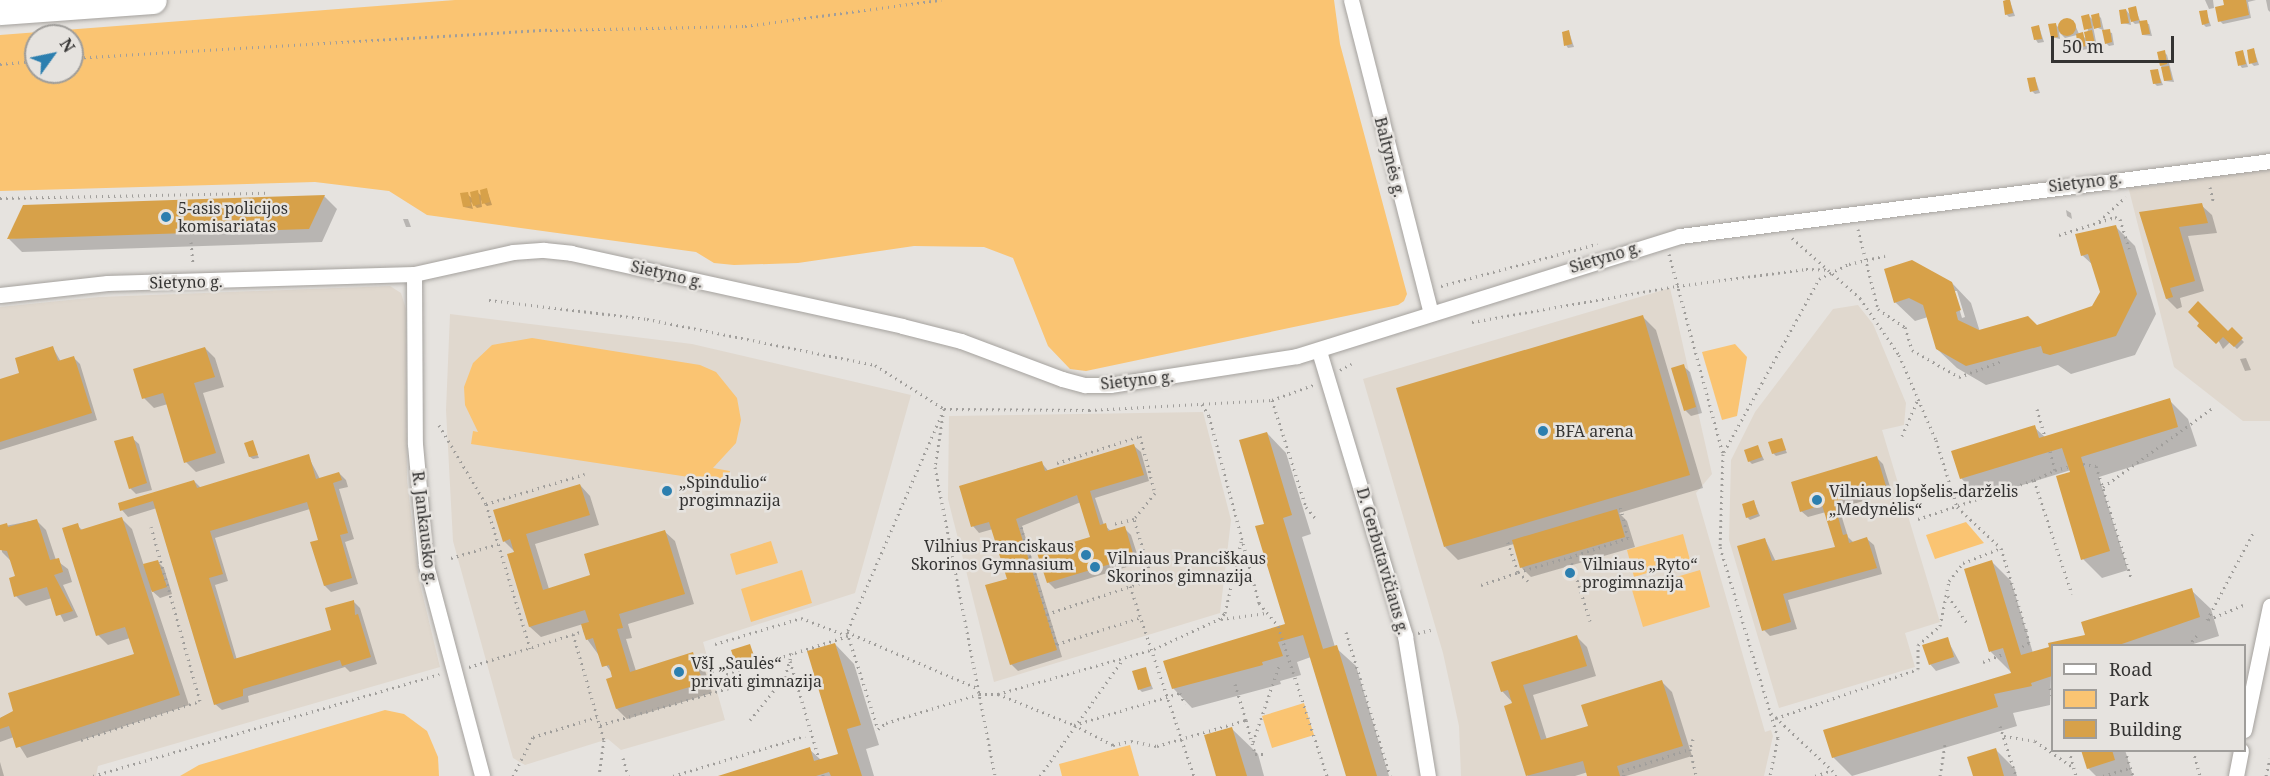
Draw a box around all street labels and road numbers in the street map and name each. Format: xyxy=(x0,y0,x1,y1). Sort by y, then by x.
street label: Baltynės g. xyxy=(1371,115,1409,199)
street label: Sietyno g. xyxy=(2047,168,2123,196)
street label: Sietyno g. xyxy=(1567,237,1643,277)
street label: Sietyno g. xyxy=(629,256,705,292)
street label: Sietyno g. xyxy=(149,272,223,292)
street label: Sietyno g. xyxy=(1100,367,1174,393)
street label: R. Jankausko g. xyxy=(408,470,442,586)
street label: D. Gerbutavičiaus g. xyxy=(1353,485,1413,637)

